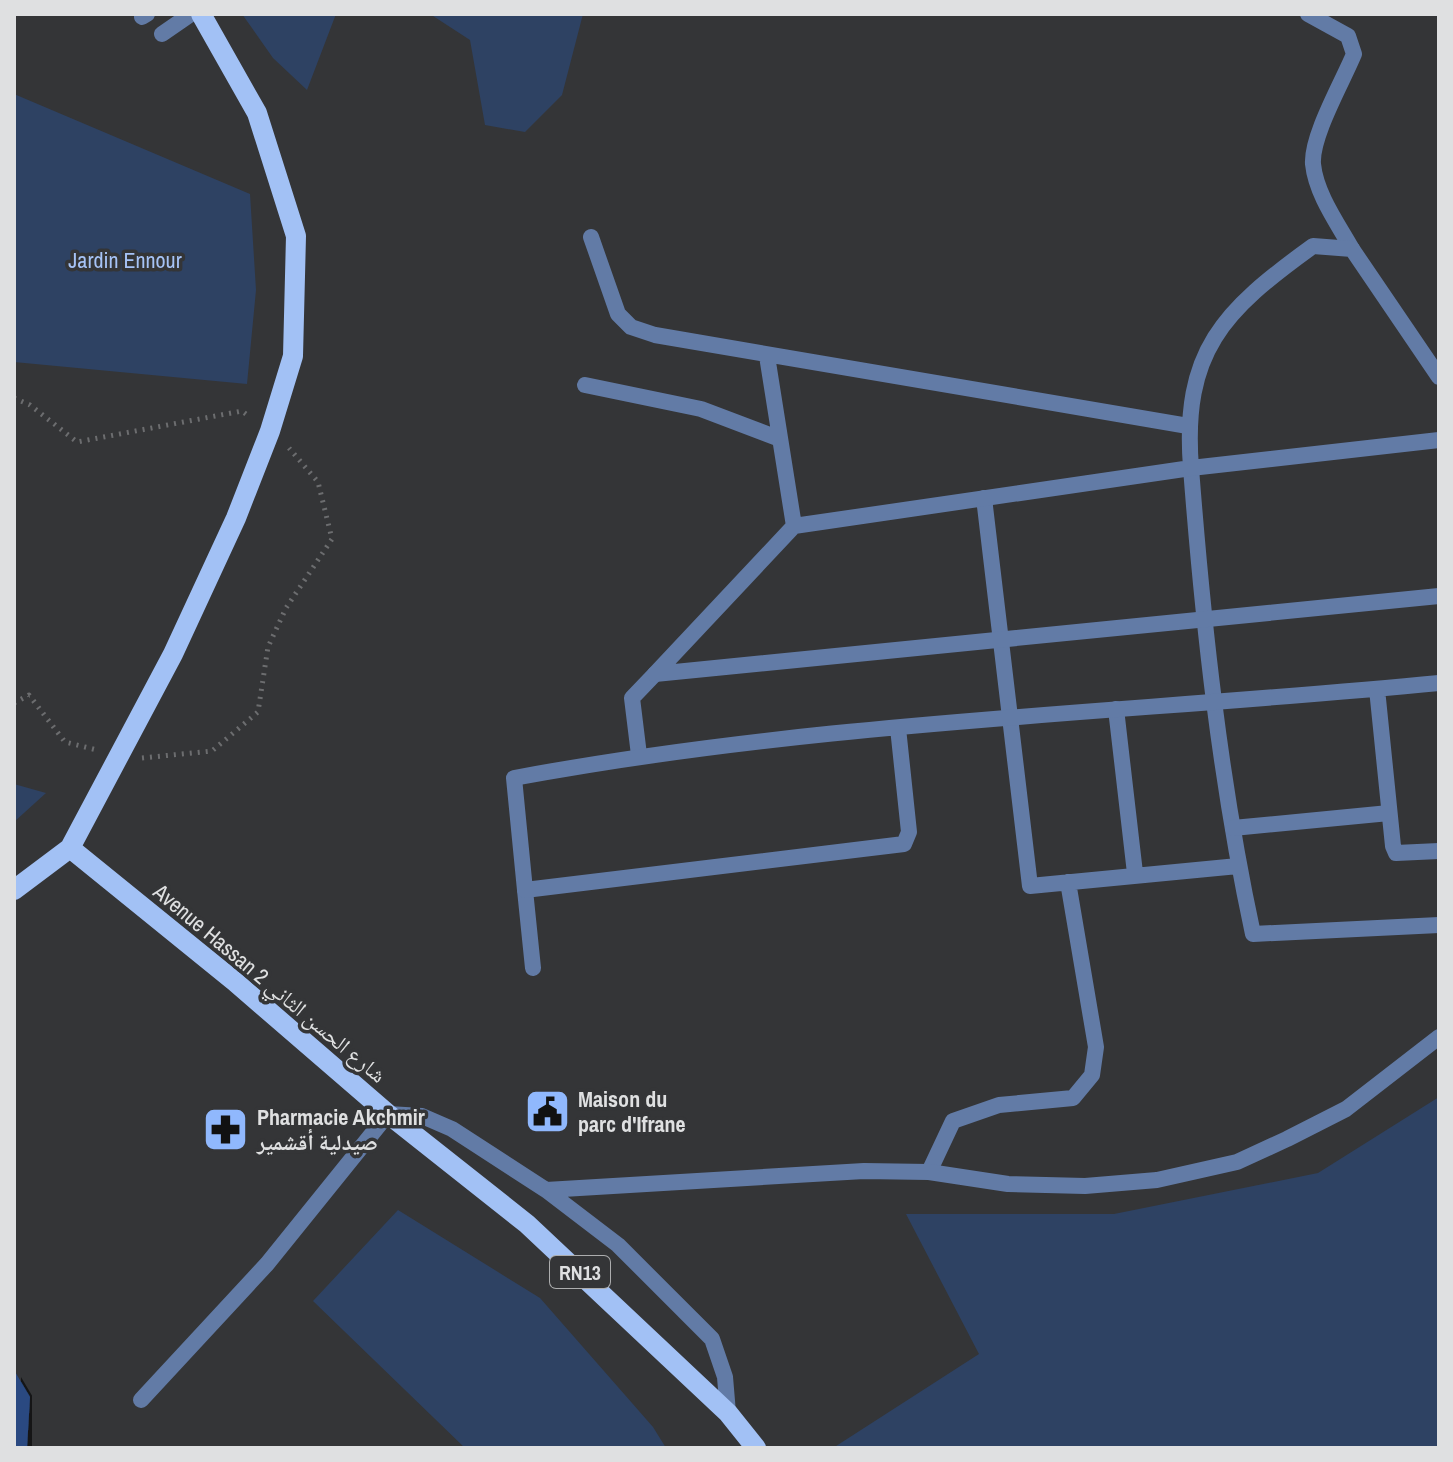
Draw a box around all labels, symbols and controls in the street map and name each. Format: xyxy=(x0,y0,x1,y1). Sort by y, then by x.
park label: Jardin Ennour xyxy=(68,245,182,275)
street label: Avenue Hassan 2 شارع الحسن الثاني xyxy=(145,876,393,1091)
place label: Maison du parc d'Ifrane xyxy=(578,1084,686,1139)
public building icon: Maison du parc d'Ifrane xyxy=(523,1088,571,1136)
place label: Pharmacie Akchmir صيدلية أقشمير xyxy=(256,1102,425,1157)
pharmacy icon: Pharmacie Akchmir صيدلية أقشمير xyxy=(202,1106,250,1154)
road number: RN13 xyxy=(550,1256,610,1288)

